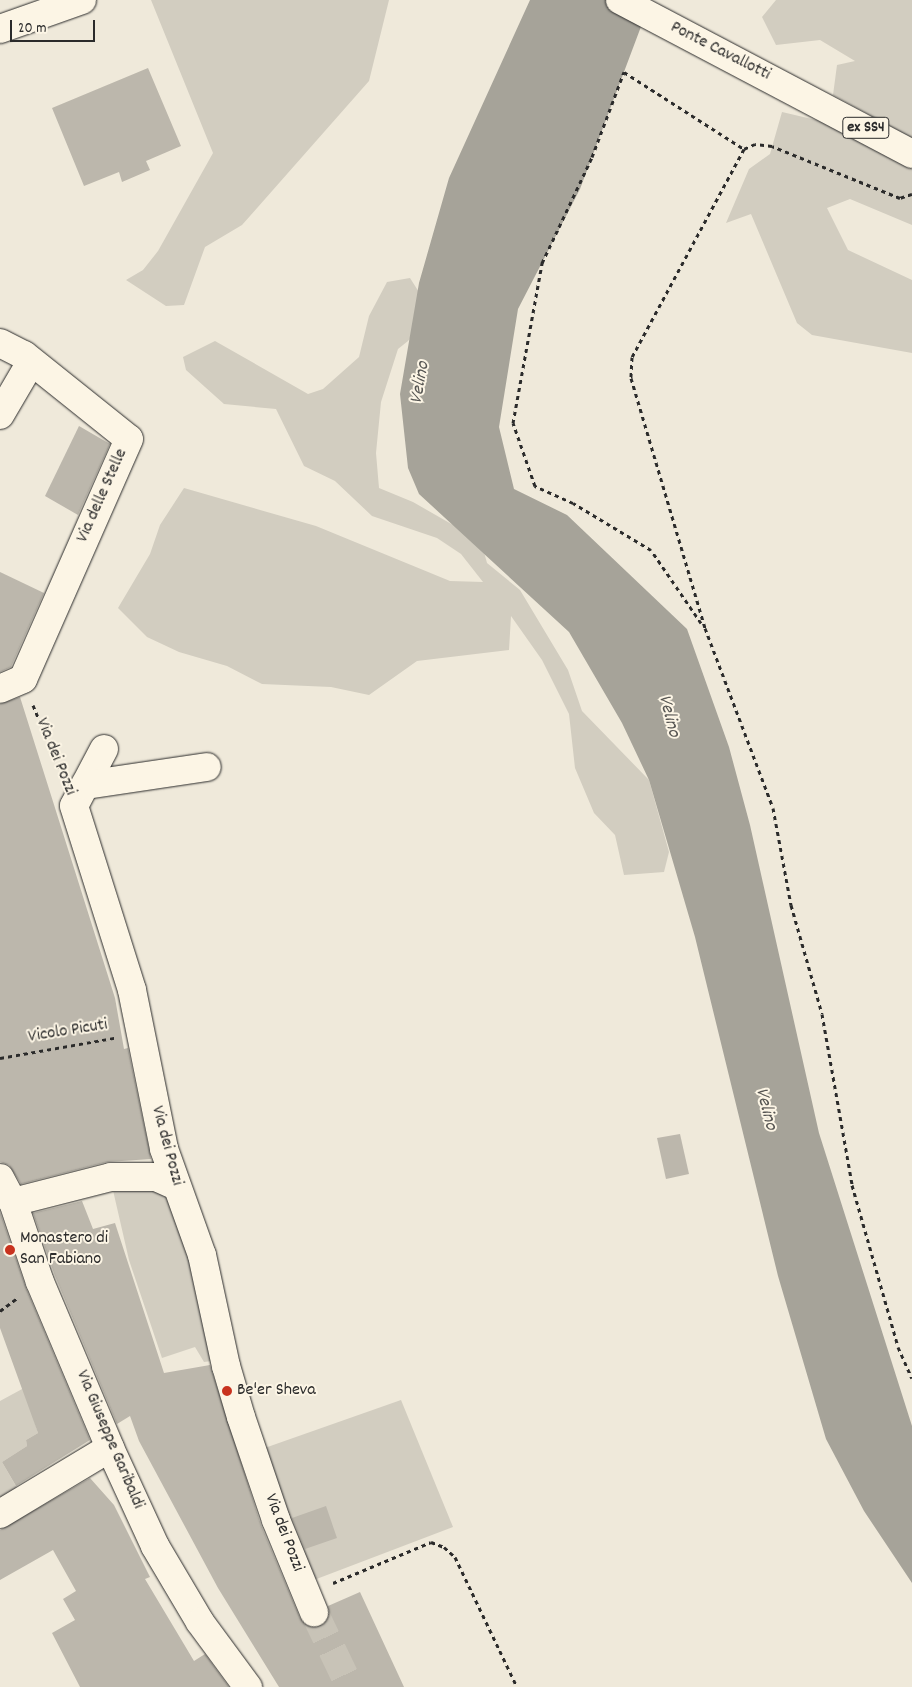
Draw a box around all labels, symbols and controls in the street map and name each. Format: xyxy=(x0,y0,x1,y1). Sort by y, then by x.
scale bar xyxy=(12,10,98,42)
street label: Ponte Cavallotti xyxy=(666,17,774,87)
text: 20 m xyxy=(18,18,46,40)
road number: ex SS4 xyxy=(842,115,890,142)
water label: Velino xyxy=(406,360,436,406)
street label: Via delle Stelle xyxy=(73,446,133,546)
water label: Velino xyxy=(652,693,684,739)
street label: Via dei Pozzi xyxy=(30,715,80,799)
street label: Vicolo Picuti xyxy=(27,1015,109,1049)
water label: Velino xyxy=(749,1086,781,1132)
street label: Via dei Pozzi xyxy=(145,1104,187,1188)
place label: Monastero di San Fabiano xyxy=(20,1229,108,1272)
marker: Monastero di San Fabiano xyxy=(4,1244,16,1256)
street label: Via Giuseppe Garibaldi xyxy=(70,1367,148,1513)
place label: Be'er Sheva xyxy=(237,1380,316,1402)
marker: Be'er Sheva xyxy=(221,1385,233,1397)
street label: Via dei Pozzi xyxy=(258,1491,308,1575)

